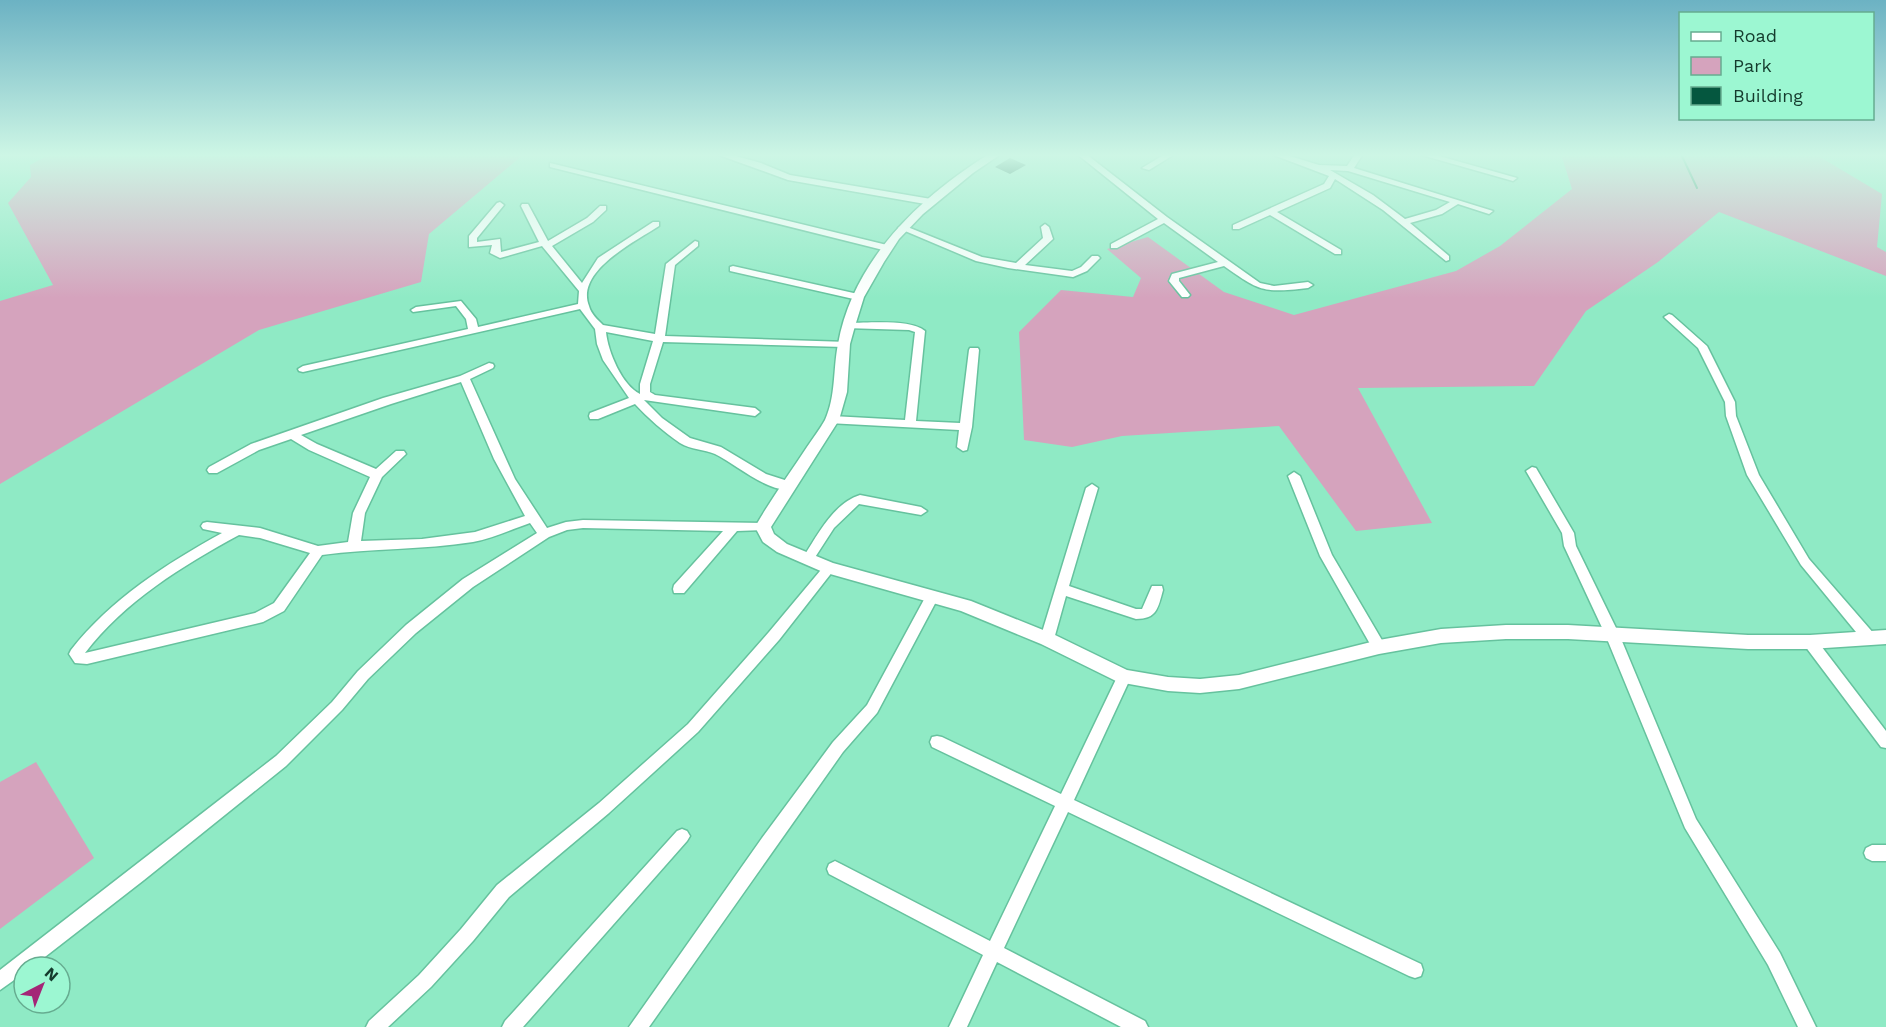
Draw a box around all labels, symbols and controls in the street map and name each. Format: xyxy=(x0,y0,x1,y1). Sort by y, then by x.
legend xyxy=(1679,12,1874,120)
text: Road xyxy=(1733,25,1777,46)
text: Park xyxy=(1733,55,1772,76)
text: Building xyxy=(1733,85,1803,106)
north arrow xyxy=(12,955,72,1015)
text: N xyxy=(41,963,62,985)

